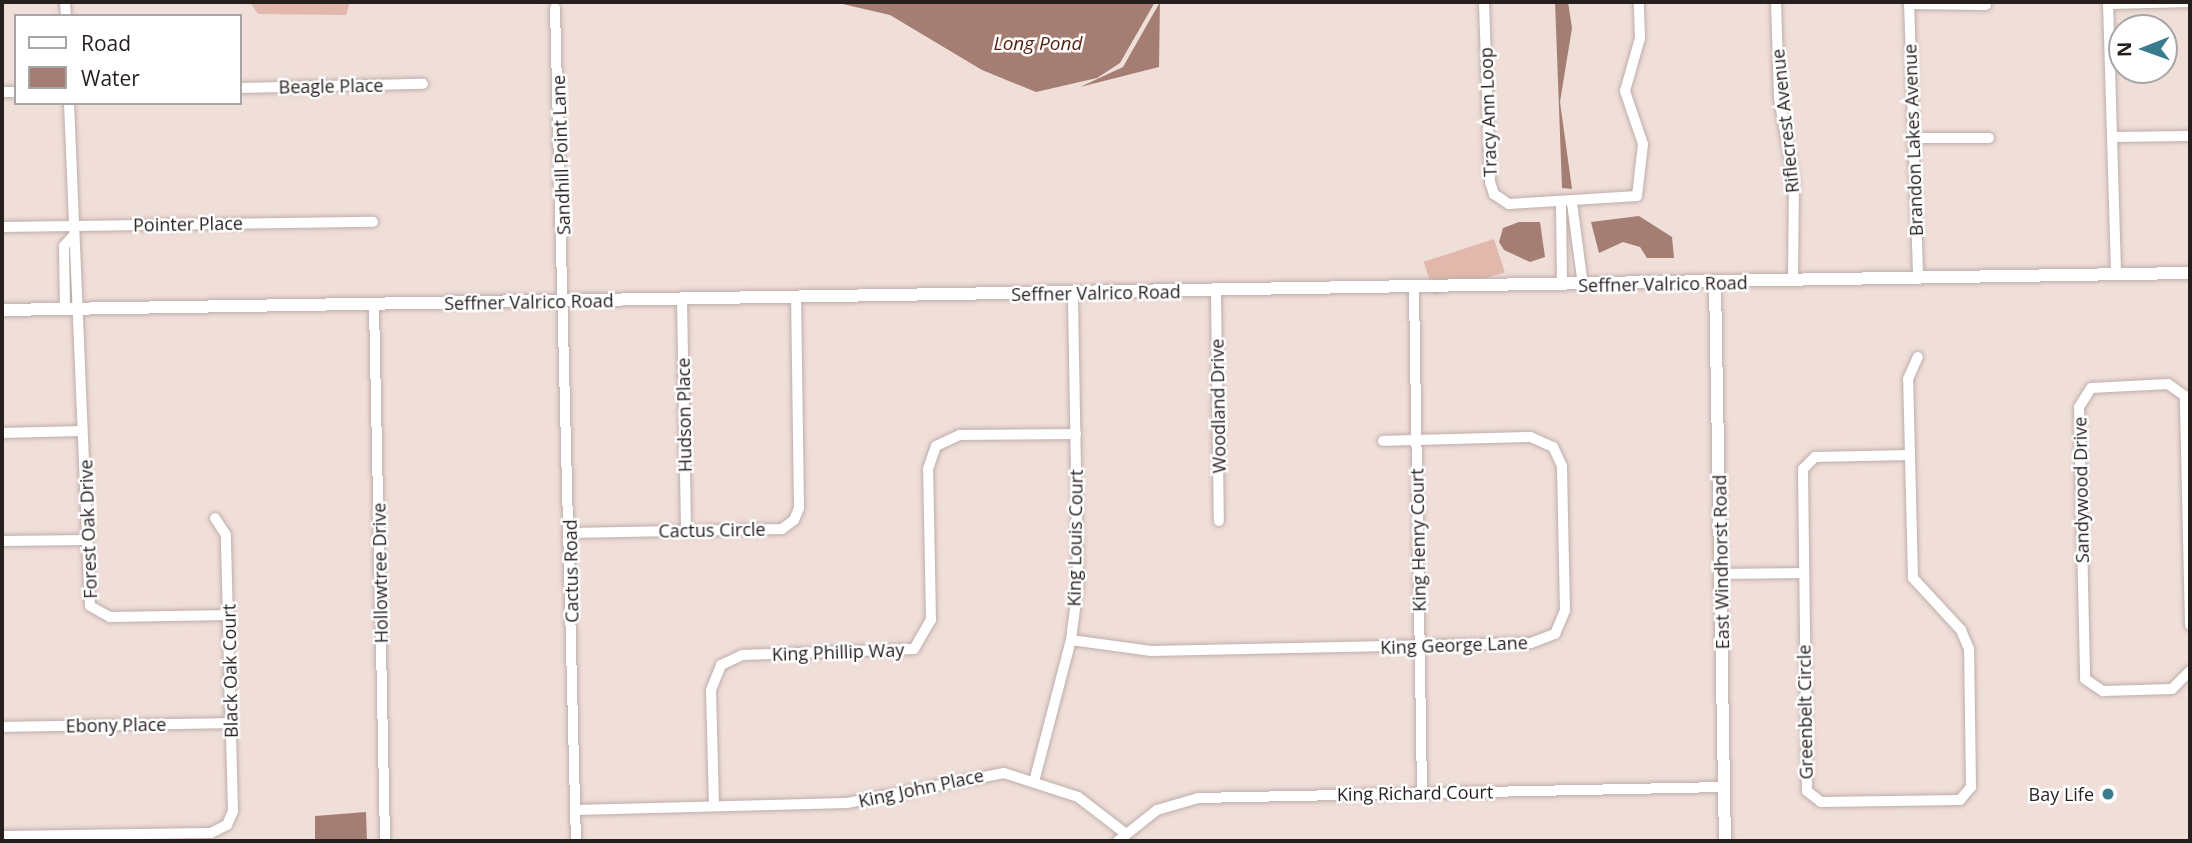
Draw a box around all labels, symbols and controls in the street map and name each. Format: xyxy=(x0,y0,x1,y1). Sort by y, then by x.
legend xyxy=(14,14,242,105)
north arrow xyxy=(2108,14,2178,84)
text: Road xyxy=(81,29,131,57)
water label: Long Pond xyxy=(994,33,1082,55)
text: N xyxy=(2111,41,2137,57)
street label: Brandon Lakes Avenue xyxy=(1899,43,1927,237)
street label: Tracy Ann Loop xyxy=(1475,47,1501,177)
street label: Riflecrest Avenue xyxy=(1767,48,1803,194)
text: Water xyxy=(81,64,140,92)
street label: Beagle Place xyxy=(278,74,384,98)
street label: Sandhill Point Lane xyxy=(547,75,575,235)
street label: Pointer Place xyxy=(133,212,243,236)
street label: Seffner Valrico Road xyxy=(1578,272,1748,296)
street label: Seffner Valrico Road xyxy=(1011,281,1181,305)
street label: Seffner Valrico Road xyxy=(444,290,614,314)
street label: Woodland Drive xyxy=(1206,339,1230,473)
street label: Hudson Place xyxy=(672,358,696,472)
street label: Sandywood Drive xyxy=(2069,417,2093,563)
street label: Forest Oak Drive xyxy=(75,459,101,599)
street label: King Henry Court xyxy=(1406,468,1430,612)
street label: King Louis Court xyxy=(1063,469,1087,607)
street label: East Windhorst Road xyxy=(1709,474,1733,650)
street label: Hollowtree Drive xyxy=(368,502,392,644)
street label: Cactus Circle xyxy=(658,518,766,542)
street label: Cactus Road xyxy=(559,519,583,623)
street label: Black Oak Court xyxy=(218,604,242,738)
street label: King George Lane xyxy=(1380,632,1528,658)
street label: King Phillip Way xyxy=(771,639,905,665)
street label: Greenbelt Circle xyxy=(1793,644,1817,780)
street label: Ebony Place xyxy=(65,713,167,737)
street label: King John Place xyxy=(856,764,986,812)
street label: King Richard Court xyxy=(1337,781,1493,805)
place label: Bay Life xyxy=(2029,783,2094,805)
marker: Bay Life xyxy=(2100,786,2116,802)

